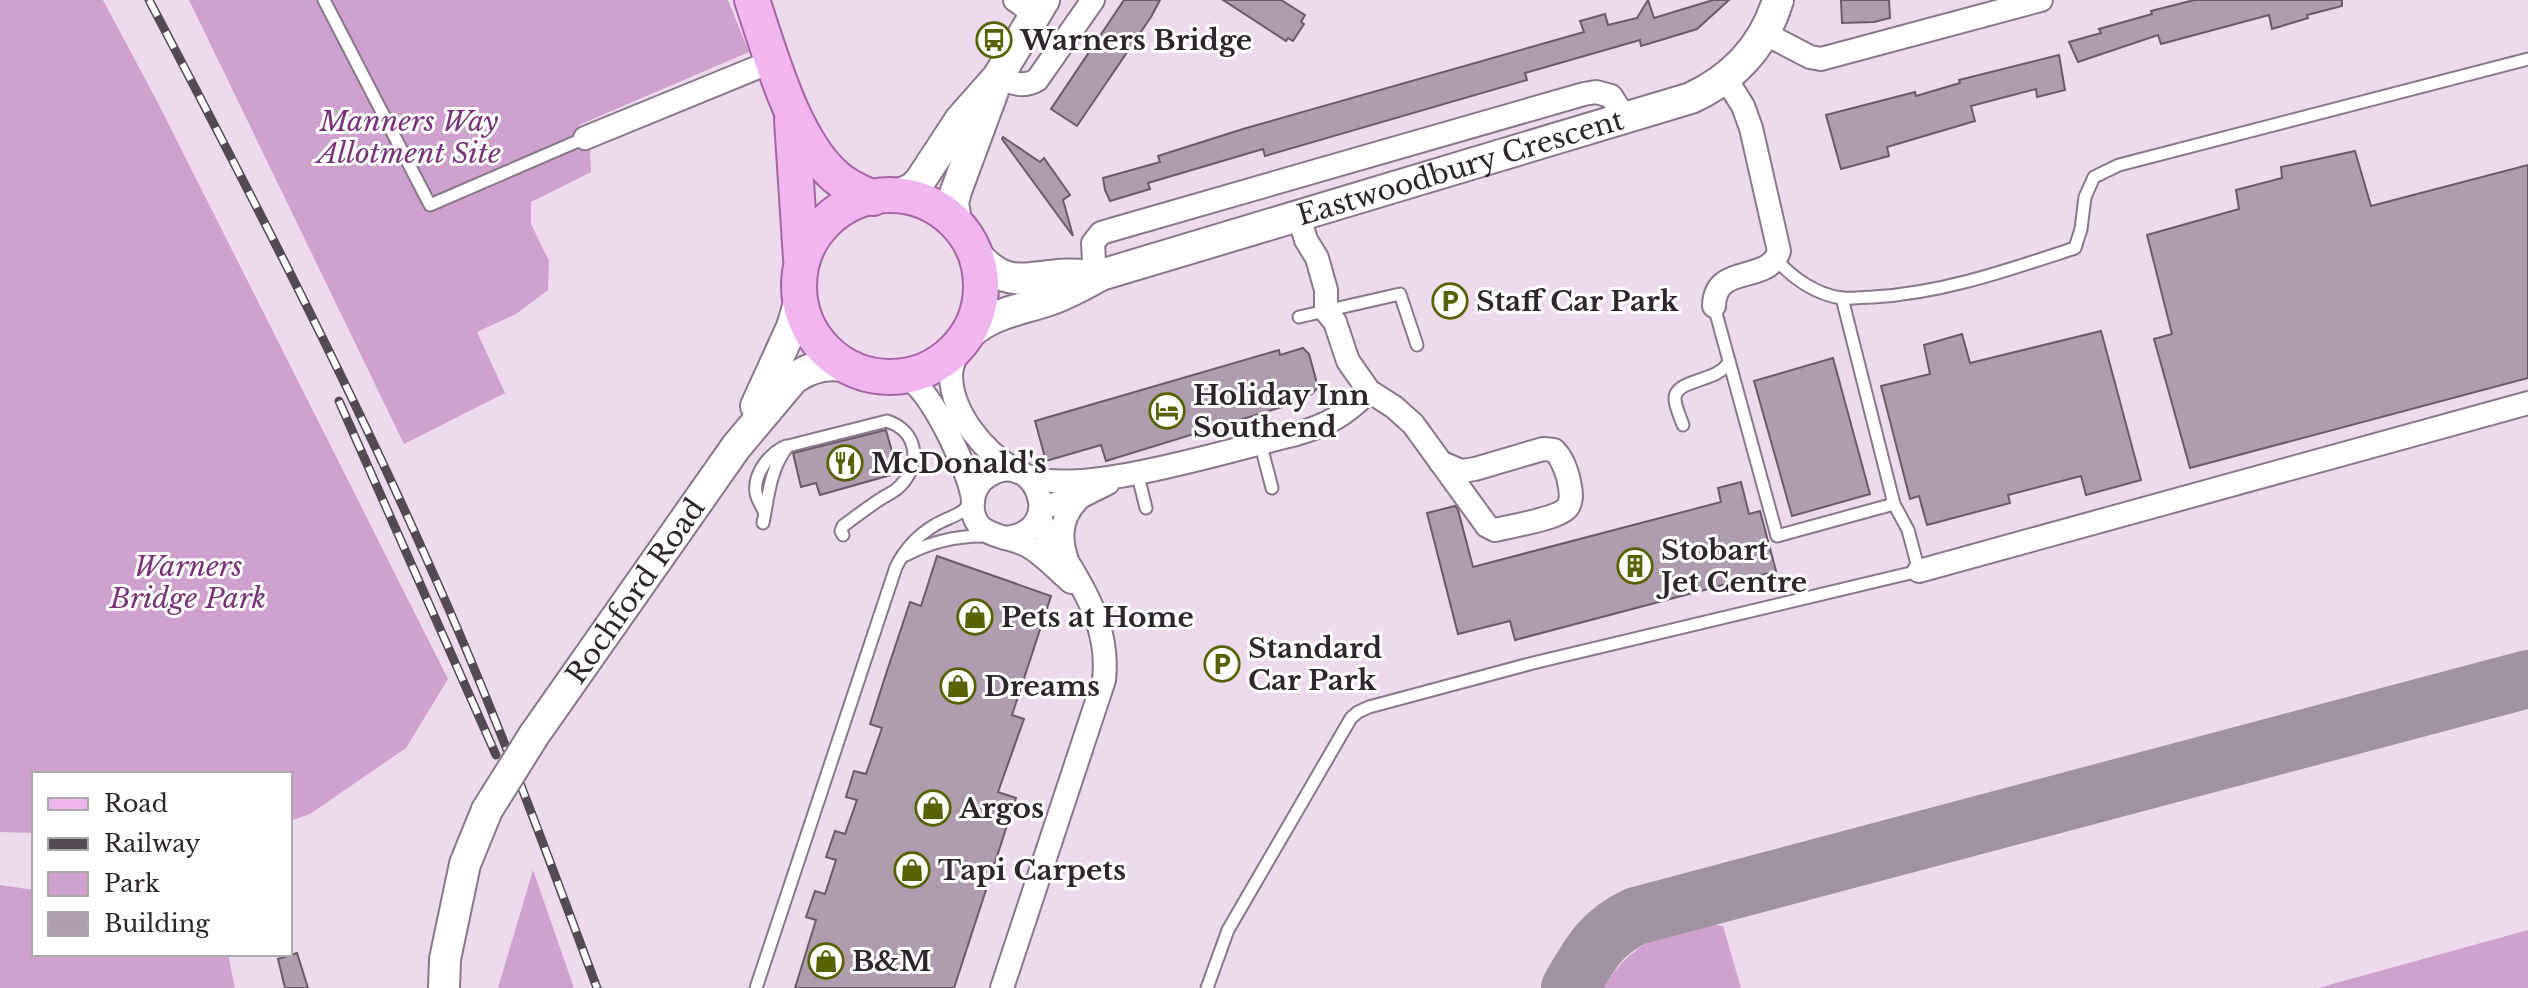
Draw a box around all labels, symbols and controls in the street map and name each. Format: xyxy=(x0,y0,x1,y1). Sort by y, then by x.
bus stop icon: Warners Bridge xyxy=(975,21,1013,59)
place label: Warners Bridge xyxy=(1019,23,1252,58)
street label: Eastwoodbury Crescent xyxy=(1293,102,1628,233)
park label: Manners Way Allotment Site xyxy=(313,104,501,171)
parking icon: Staff Car Park xyxy=(1431,282,1469,320)
place label: Staff Car Park xyxy=(1476,284,1679,319)
place label: Holiday Inn Southend xyxy=(1193,378,1370,445)
hotel icon: Holiday Inn Southend xyxy=(1148,392,1186,430)
restaurant icon: McDonald's xyxy=(826,444,864,482)
place label: McDonald's xyxy=(871,446,1047,481)
street label: Rochford Road xyxy=(558,491,712,690)
place label: Stobart Jet Centre xyxy=(1656,533,1807,600)
building icon: Stobart Jet Centre xyxy=(1616,547,1654,585)
park label: Warners Bridge Park xyxy=(109,549,266,616)
shop icon: Pets at Home xyxy=(956,598,994,636)
place label: Pets at Home xyxy=(1001,600,1194,635)
place label: Standard Car Park xyxy=(1248,631,1382,698)
parking icon: Standard Car Park xyxy=(1203,645,1241,683)
shop icon: Dreams xyxy=(939,667,977,705)
place label: Dreams xyxy=(984,669,1100,704)
legend xyxy=(32,772,292,956)
text: Road xyxy=(104,789,168,818)
shop icon: Argos xyxy=(914,789,952,827)
place label: Argos xyxy=(958,791,1044,826)
text: Railway xyxy=(104,829,201,858)
shop icon: Tapi Carpets xyxy=(893,851,931,889)
place label: Tapi Carpets xyxy=(938,853,1126,888)
text: Park xyxy=(104,869,160,898)
text: Building xyxy=(104,909,210,938)
shop icon: B&M xyxy=(807,942,845,980)
place label: B&M xyxy=(852,944,931,979)

